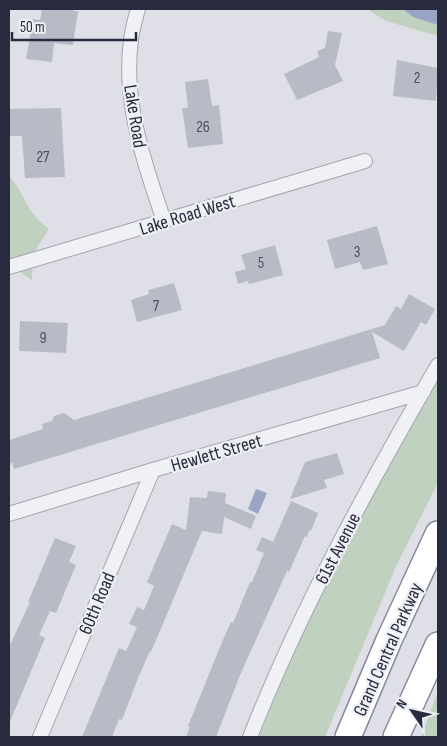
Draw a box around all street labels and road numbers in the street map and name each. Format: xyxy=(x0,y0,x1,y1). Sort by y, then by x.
street label: Lake Road xyxy=(118,83,151,149)
street label: Lake Road West xyxy=(137,190,238,241)
street label: Hewlett Street xyxy=(168,429,265,477)
street label: 61st Avenue xyxy=(311,509,366,588)
street label: 60th Road xyxy=(74,569,121,638)
street label: Grand Central Parkway xyxy=(349,579,428,720)

